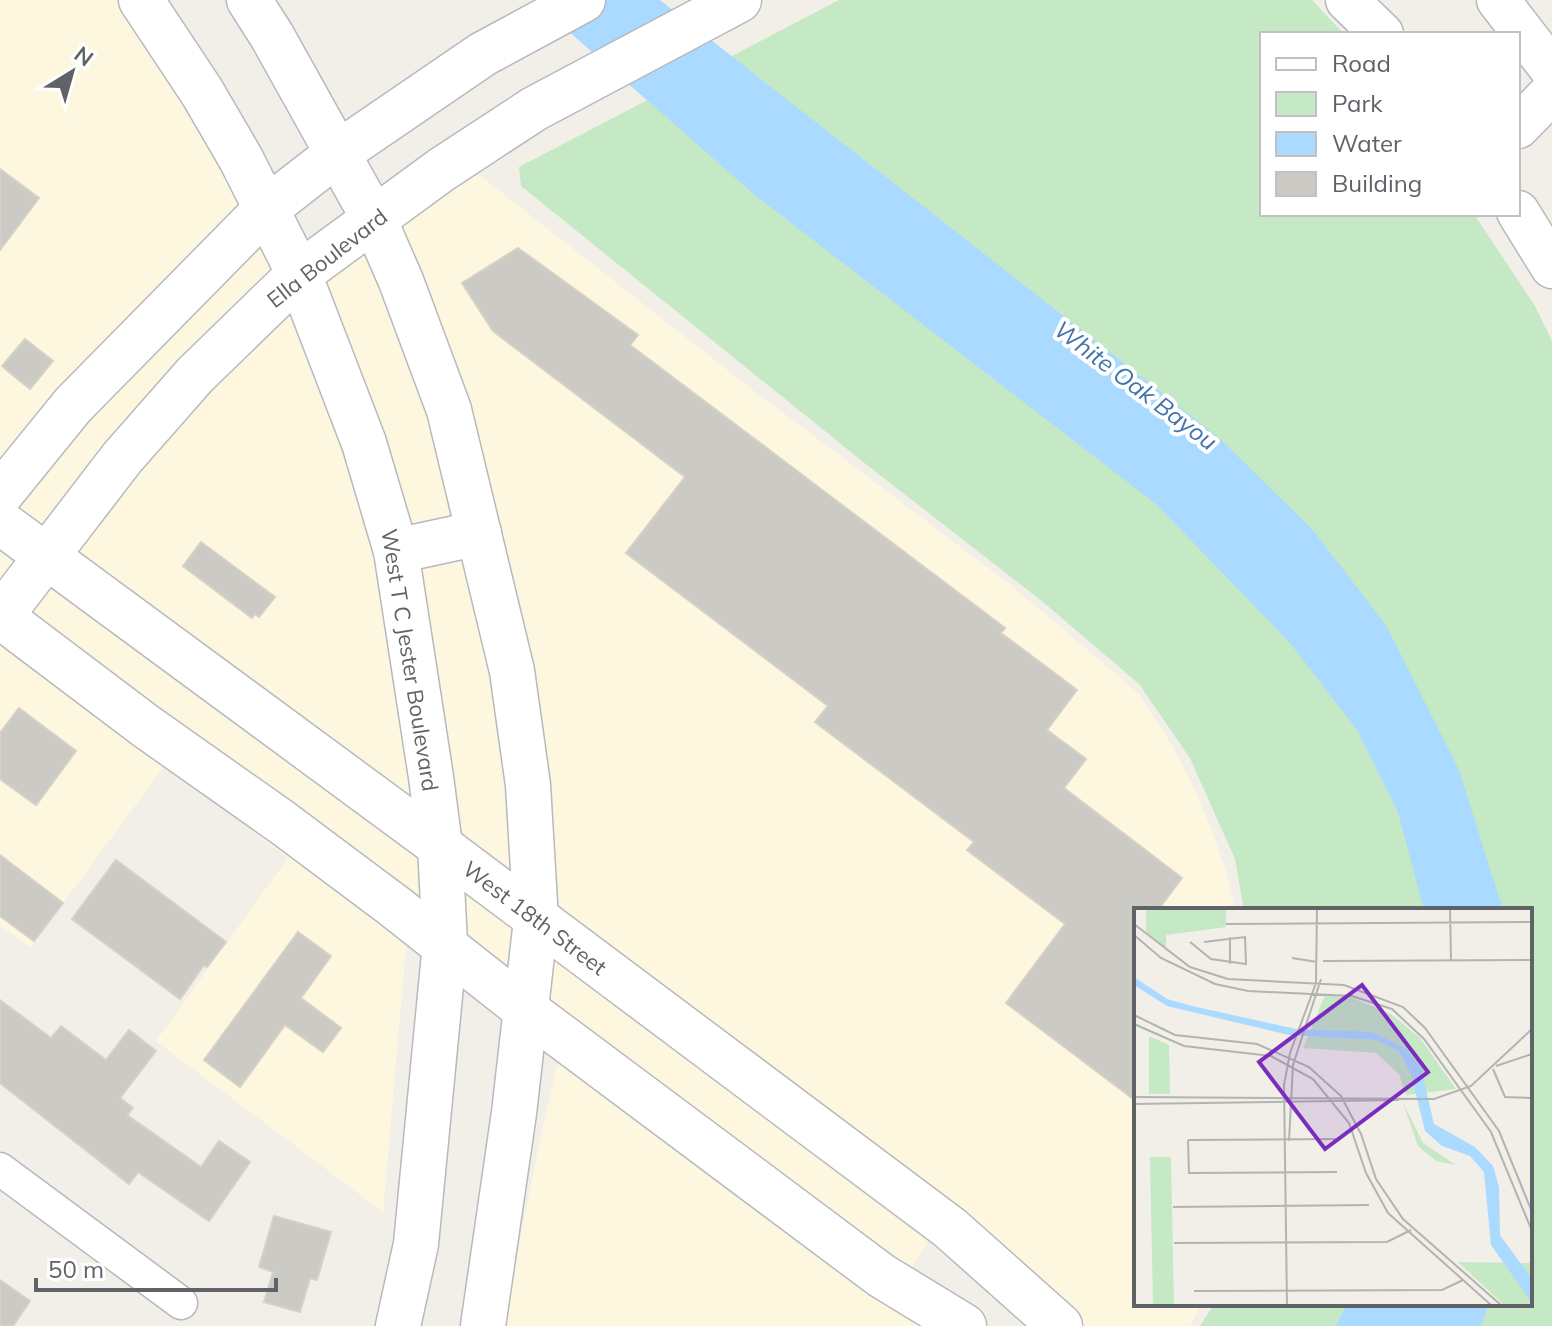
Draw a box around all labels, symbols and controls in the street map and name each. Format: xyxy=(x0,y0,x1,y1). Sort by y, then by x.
north arrow xyxy=(32,32,112,112)
legend xyxy=(1260,32,1520,216)
text: N xyxy=(69,40,99,72)
text: Road xyxy=(1332,48,1391,78)
text: Park xyxy=(1332,88,1383,118)
text: Water xyxy=(1332,128,1402,158)
text: Building xyxy=(1332,168,1422,198)
street label: Ella Boulevard xyxy=(261,202,393,314)
water label: White Oak Bayou xyxy=(1049,314,1223,456)
street label: West T C Jester Boulevard xyxy=(375,527,445,793)
street label: West 18th Street xyxy=(458,855,613,981)
inset map xyxy=(1134,908,1532,1306)
scale bar xyxy=(36,1242,276,1292)
text: 50 m xyxy=(48,1254,104,1284)

